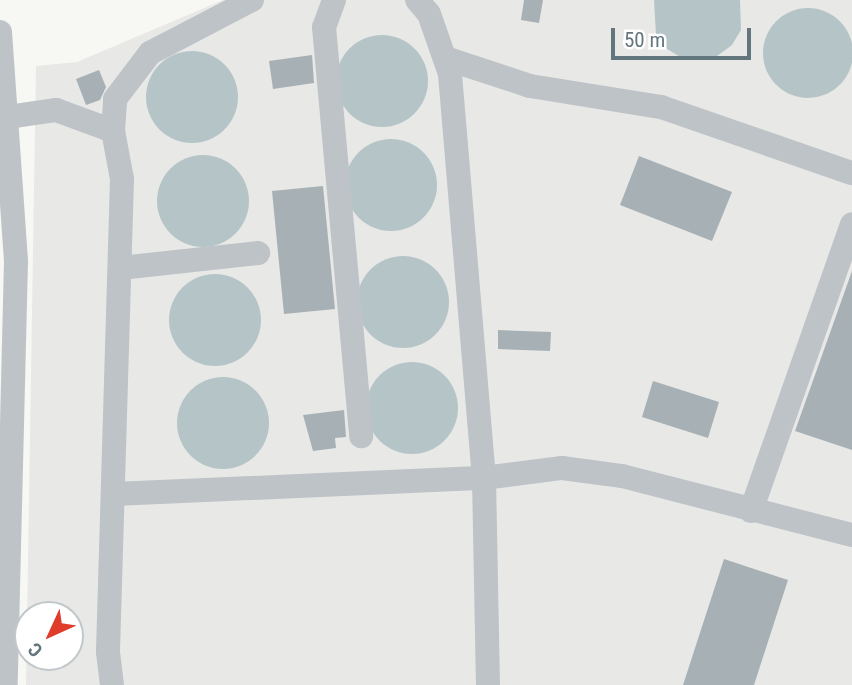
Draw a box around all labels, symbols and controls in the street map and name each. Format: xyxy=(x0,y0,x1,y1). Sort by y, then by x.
scale bar xyxy=(614,14,754,58)
text: 50 m xyxy=(624,28,665,52)
north arrow xyxy=(14,601,84,671)
text: С xyxy=(23,638,47,662)

